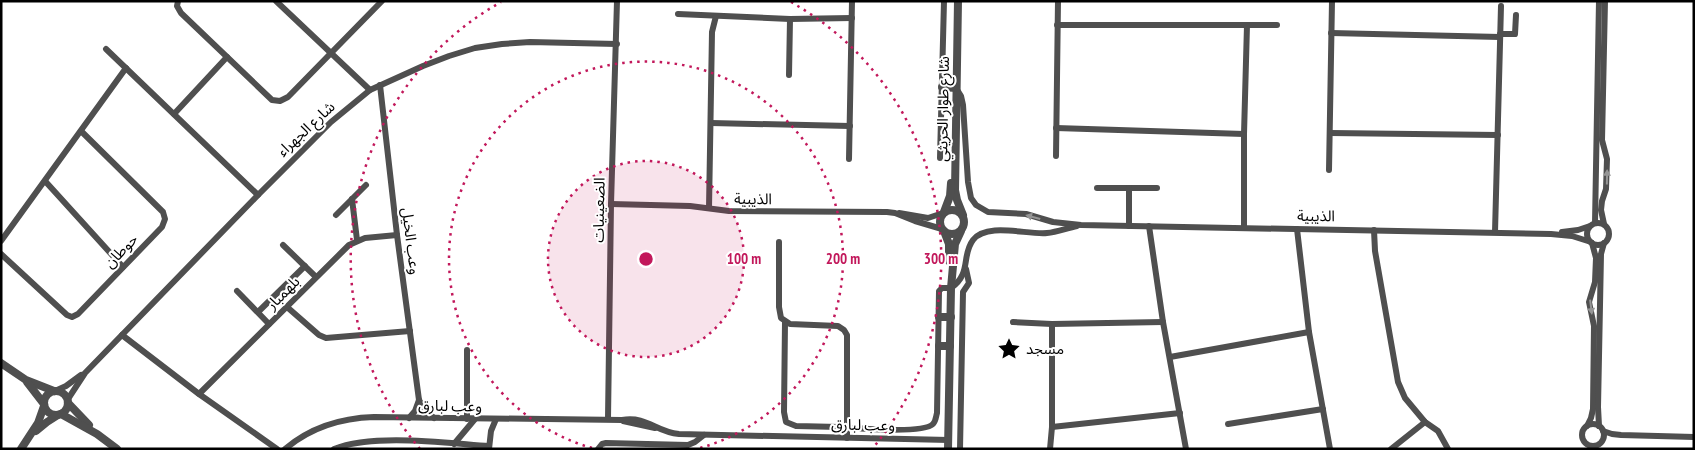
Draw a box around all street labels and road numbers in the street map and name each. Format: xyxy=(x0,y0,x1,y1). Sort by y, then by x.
street label: شارع طوار الحريثي xyxy=(932,56,956,162)
street label: شارع الجهراء xyxy=(273,97,341,162)
street label: الضعينيات xyxy=(588,177,609,243)
street label: الذيبية xyxy=(734,189,772,208)
street label: وعب الخيل xyxy=(398,206,425,276)
street label: الذيبية xyxy=(1297,206,1335,225)
street label: حوطان xyxy=(100,229,142,272)
street label: بلهمبار xyxy=(261,272,303,314)
street label: وعب لبارق xyxy=(418,395,482,416)
street label: وعب لبارق xyxy=(831,414,895,435)

